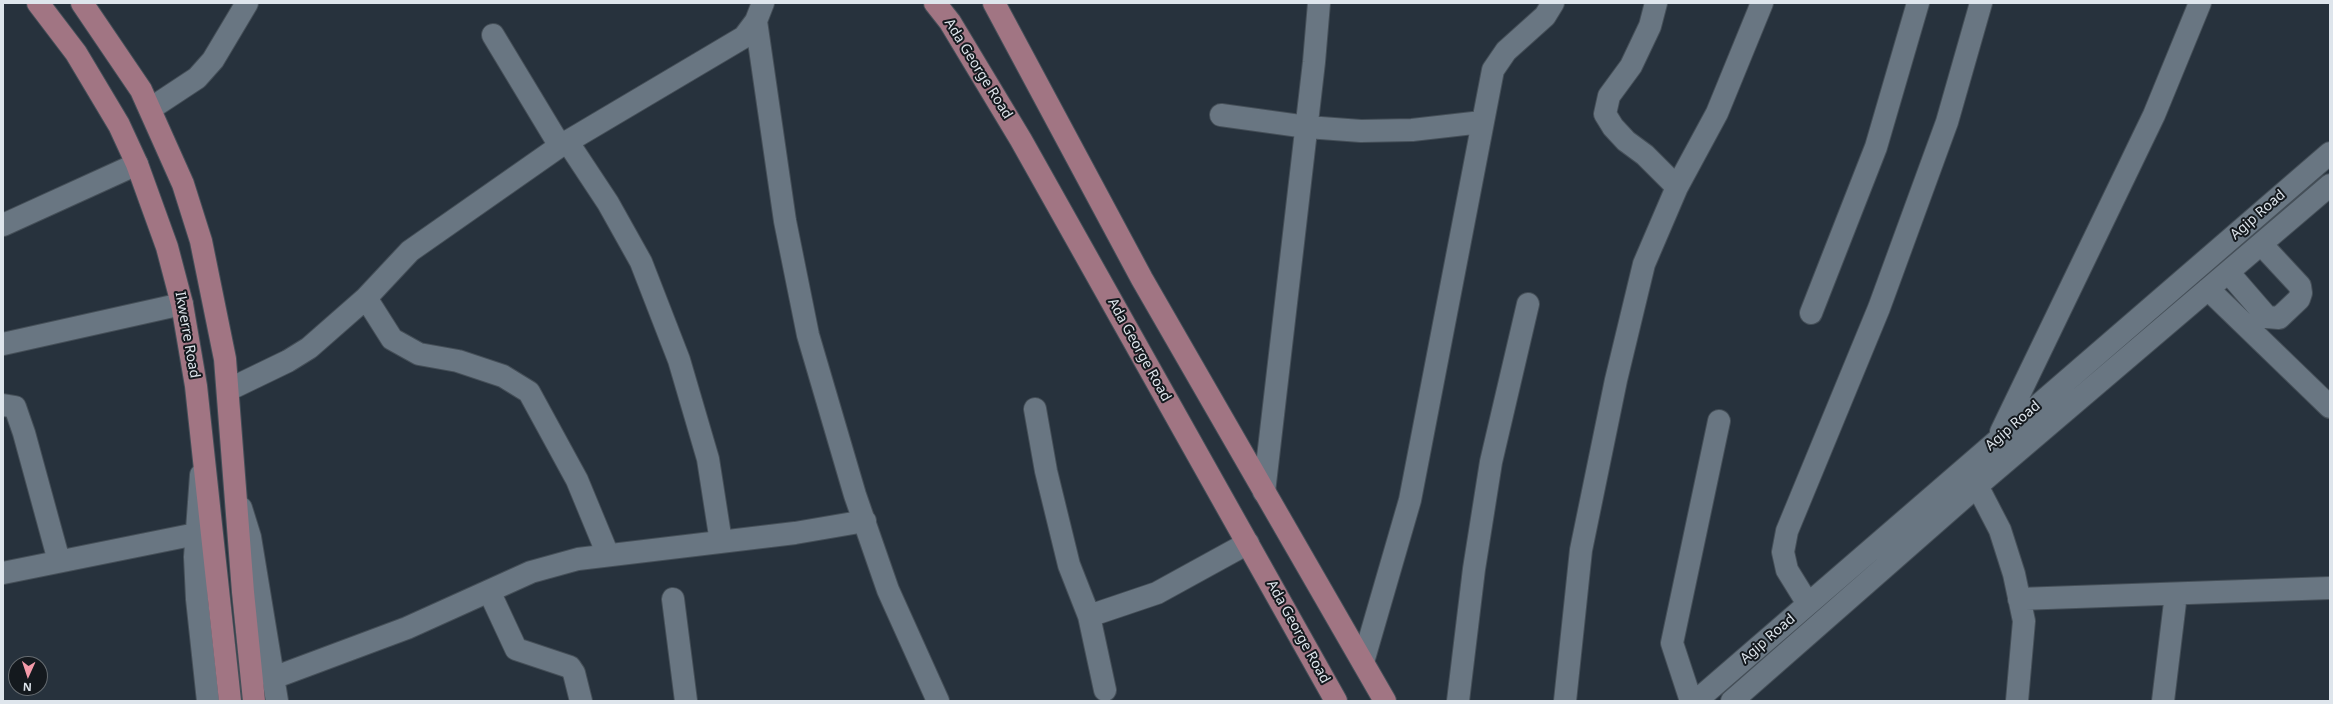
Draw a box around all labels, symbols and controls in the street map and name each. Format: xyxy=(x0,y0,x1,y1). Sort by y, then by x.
street label: Ada George Road xyxy=(940,16,1016,122)
street label: Agip Road xyxy=(2227,187,2289,243)
street label: Ikwerre Road xyxy=(171,290,203,380)
street label: Ada George Road xyxy=(1104,296,1174,404)
street label: Agip Road xyxy=(1982,398,2044,454)
street label: Ada George Road xyxy=(1263,578,1333,686)
street label: Agip Road xyxy=(1737,611,1799,667)
north arrow xyxy=(8,656,48,696)
text: N xyxy=(23,680,32,695)

